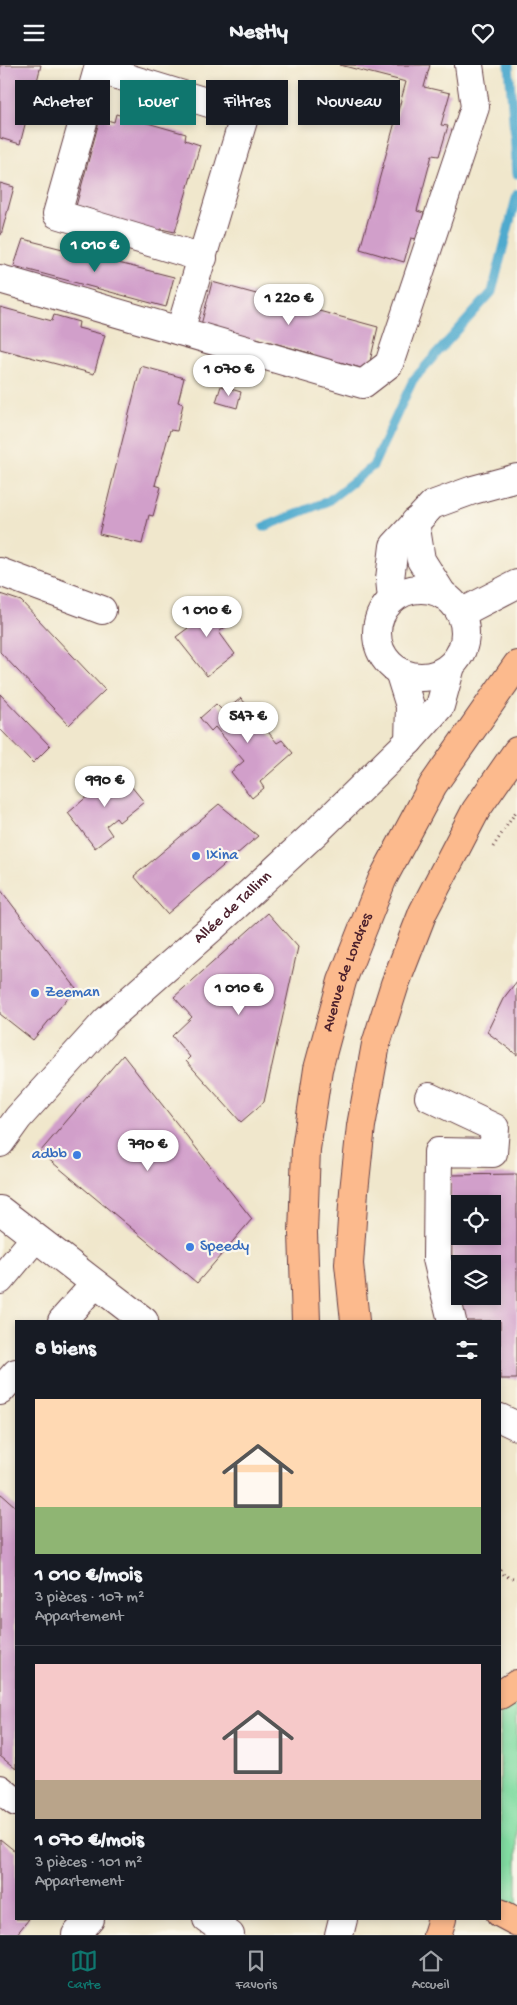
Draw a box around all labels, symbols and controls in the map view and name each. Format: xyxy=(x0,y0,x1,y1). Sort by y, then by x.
icon: menu xyxy=(20,19,48,47)
icon: heart xyxy=(469,19,497,47)
text: Nestly xyxy=(229,20,288,46)
chip: Acheter xyxy=(15,80,110,125)
chip: Louer xyxy=(120,80,196,125)
chip: Filtres xyxy=(206,80,288,125)
chip: Nouveau xyxy=(298,80,400,125)
pin: 1 010 € xyxy=(49,231,141,273)
text: 1 010 € xyxy=(71,237,119,256)
pin: 1 220 € xyxy=(243,283,335,326)
text: 1 220 € xyxy=(265,290,313,309)
pin: 1 070 € xyxy=(183,355,275,397)
text: 1 070 € xyxy=(204,361,254,380)
pin: 1 010 € xyxy=(161,595,253,638)
text: 1 010 € xyxy=(183,602,231,621)
pin: 547 € xyxy=(213,701,283,744)
text: 547 € xyxy=(229,708,267,727)
pin: 990 € xyxy=(70,765,140,808)
text: 990 € xyxy=(86,772,124,791)
place label: Ixina xyxy=(206,847,239,866)
marker: Ixina xyxy=(190,850,202,862)
street label: Allée de Tallinn xyxy=(190,867,277,948)
street label: Avenue de Londres xyxy=(319,910,378,1034)
pin: 1 010 € xyxy=(193,973,285,1016)
text: 1 010 € xyxy=(215,980,263,999)
place label: Zeeman xyxy=(45,984,100,1003)
marker: Zeeman xyxy=(29,987,41,999)
pin: 790 € xyxy=(113,1129,183,1172)
text: 790 € xyxy=(129,1136,167,1155)
place label: adbb xyxy=(32,1146,68,1165)
marker: adbb xyxy=(71,1149,83,1161)
map controls xyxy=(451,1195,501,1305)
button: locate xyxy=(451,1195,501,1245)
place label: Speedy xyxy=(200,1238,249,1257)
marker: Speedy xyxy=(184,1241,196,1253)
button: layers xyxy=(451,1255,501,1305)
icon: filters xyxy=(453,1336,481,1364)
text: 8 biens xyxy=(35,1338,96,1363)
icon: home xyxy=(213,1431,303,1521)
text: 1 010 €/mois xyxy=(35,1564,141,1589)
text: 3 pièces · 107 m² xyxy=(35,1589,144,1608)
text: Appartement xyxy=(35,1608,123,1627)
icon: home xyxy=(213,1697,303,1787)
text: 1 070 €/mois xyxy=(35,1829,144,1854)
text: 3 pièces · 101 m² xyxy=(35,1854,142,1873)
text: Appartement xyxy=(35,1873,123,1892)
tab: Carte xyxy=(67,1947,101,1994)
tab: Favoris xyxy=(236,1947,277,1994)
tab: Accueil xyxy=(412,1947,450,1994)

